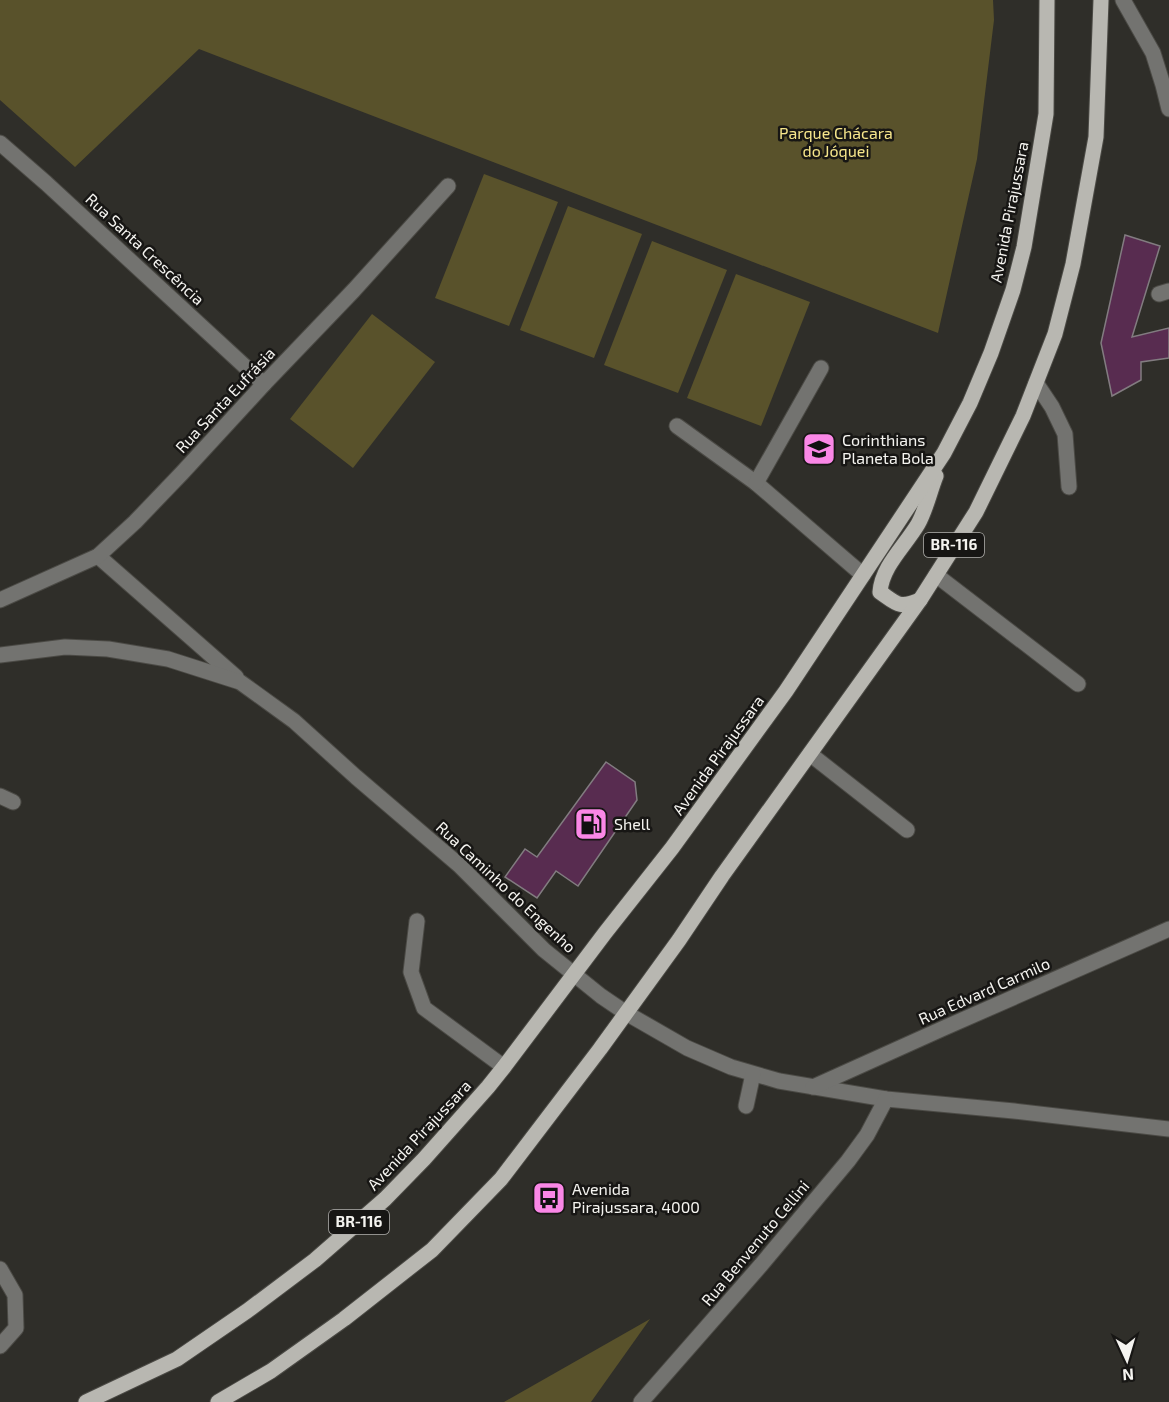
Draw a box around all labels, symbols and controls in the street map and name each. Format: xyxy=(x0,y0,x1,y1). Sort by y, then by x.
park label: Parque Chácara do Jóquei xyxy=(779,123,893,160)
street label: Avenida Pirajussara xyxy=(986,140,1032,284)
street label: Rua Santa Crescência xyxy=(82,189,209,308)
street label: Rua Santa Eufrásia xyxy=(171,343,278,456)
place label: Corinthians Planeta Bola xyxy=(842,430,934,467)
school or university icon: Corinthians Planeta Bola xyxy=(801,431,837,467)
road number: BR-116 xyxy=(924,533,984,557)
street label: Avenida Pirajussara xyxy=(668,691,768,819)
fuel station icon: Shell xyxy=(573,806,609,842)
place label: Shell xyxy=(614,814,651,833)
street label: Rua Caminho do Engenho xyxy=(433,817,580,956)
street label: Rua Edvard Carmilo xyxy=(915,953,1052,1028)
street label: Avenida Pirajussara xyxy=(363,1076,475,1194)
street label: Rua Benvenuto Cellini xyxy=(697,1176,813,1309)
place label: Avenida Pirajussara, 4000 xyxy=(572,1179,700,1217)
bus stop icon: Avenida Pirajussara, 4000 xyxy=(531,1180,567,1216)
road number: BR-116 xyxy=(329,1210,389,1234)
north arrow xyxy=(1097,1330,1157,1390)
text: N xyxy=(1122,1366,1135,1385)

